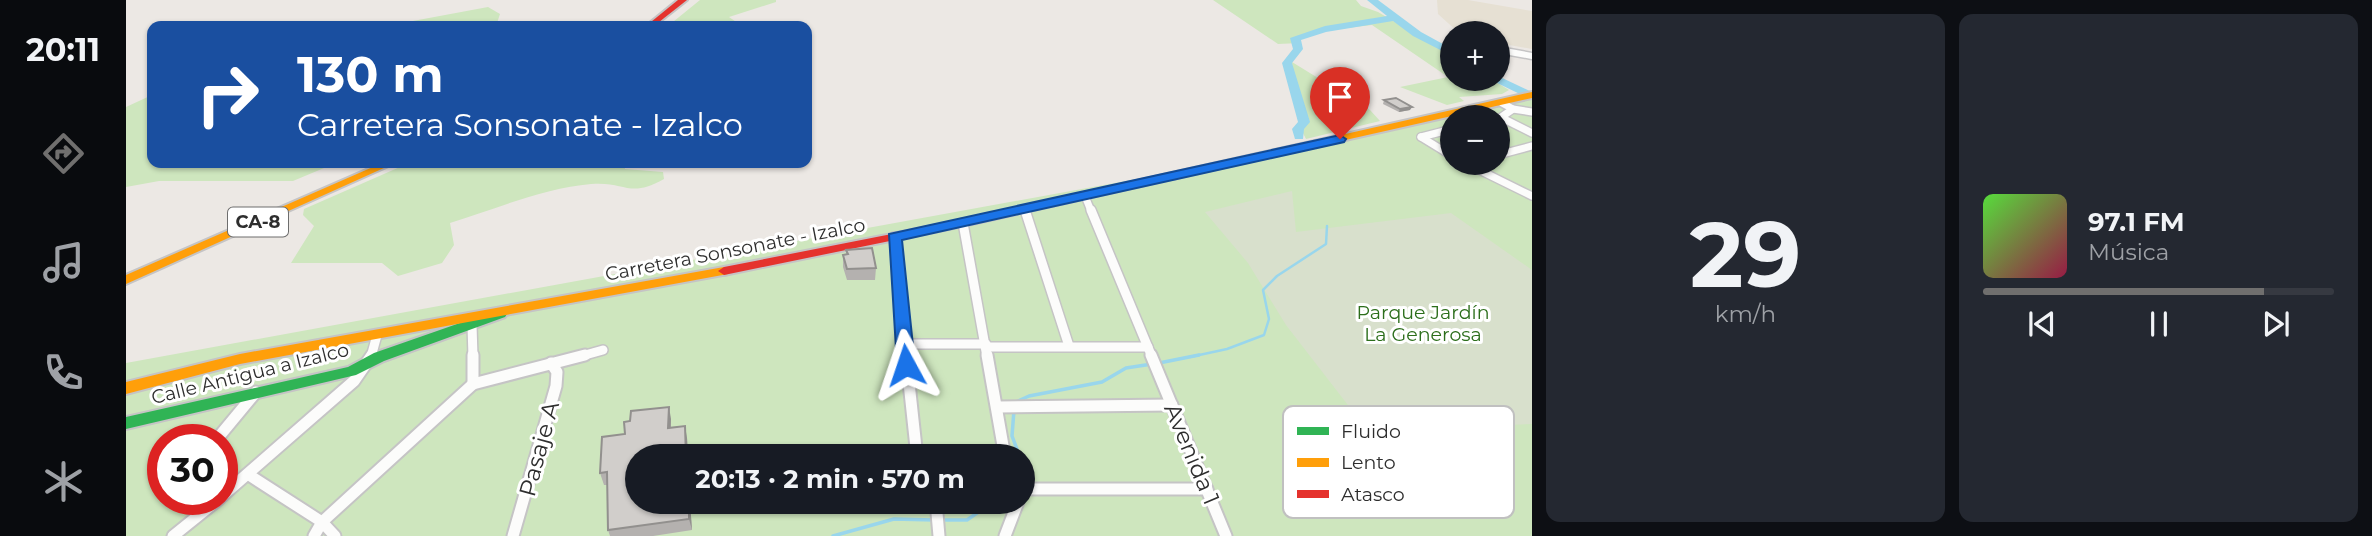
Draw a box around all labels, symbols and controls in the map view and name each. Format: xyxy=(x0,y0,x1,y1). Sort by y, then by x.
map controls xyxy=(1440,21,1510,175)
button: + xyxy=(1440,21,1510,91)
text: 20:11 xyxy=(26,30,100,69)
text: 130 m xyxy=(297,45,444,104)
icon: right xyxy=(182,49,273,140)
pin xyxy=(1310,67,1370,139)
icon: arrive xyxy=(1321,78,1359,116)
text: Carretera Sonsonate - Izalco xyxy=(297,105,743,144)
button: − xyxy=(1440,105,1510,175)
icon: directions xyxy=(39,129,88,178)
text: 29 xyxy=(1690,199,1801,310)
text: 97.1 FM xyxy=(2088,206,2185,238)
road number: CA-8 xyxy=(228,208,288,236)
street label: Carretera Sonsonate - Izalco xyxy=(603,213,867,286)
icon: music xyxy=(39,238,88,287)
text: Música xyxy=(2088,238,2169,266)
text: km/h xyxy=(1715,300,1776,328)
park label: Parque Jardín La Generosa xyxy=(1357,301,1490,346)
icon: previous xyxy=(2023,305,2061,343)
icon: pause xyxy=(2140,305,2178,343)
icon: next xyxy=(2257,305,2295,343)
position arrow xyxy=(869,328,943,402)
street label: Calle Antigua a Izalco xyxy=(149,338,351,409)
icon: phone xyxy=(39,348,88,397)
street label: Pasaje A xyxy=(513,398,565,500)
street label: Avenida 1 xyxy=(1158,399,1226,509)
legend xyxy=(1283,406,1514,518)
text: Fluido xyxy=(1341,420,1401,443)
speed limit sign: 30 xyxy=(147,424,238,515)
text: Lento xyxy=(1341,451,1396,474)
icon: climate xyxy=(39,457,88,506)
text: 20:13 · 2 min · 570 m xyxy=(695,463,965,495)
text: Atasco xyxy=(1341,483,1405,506)

